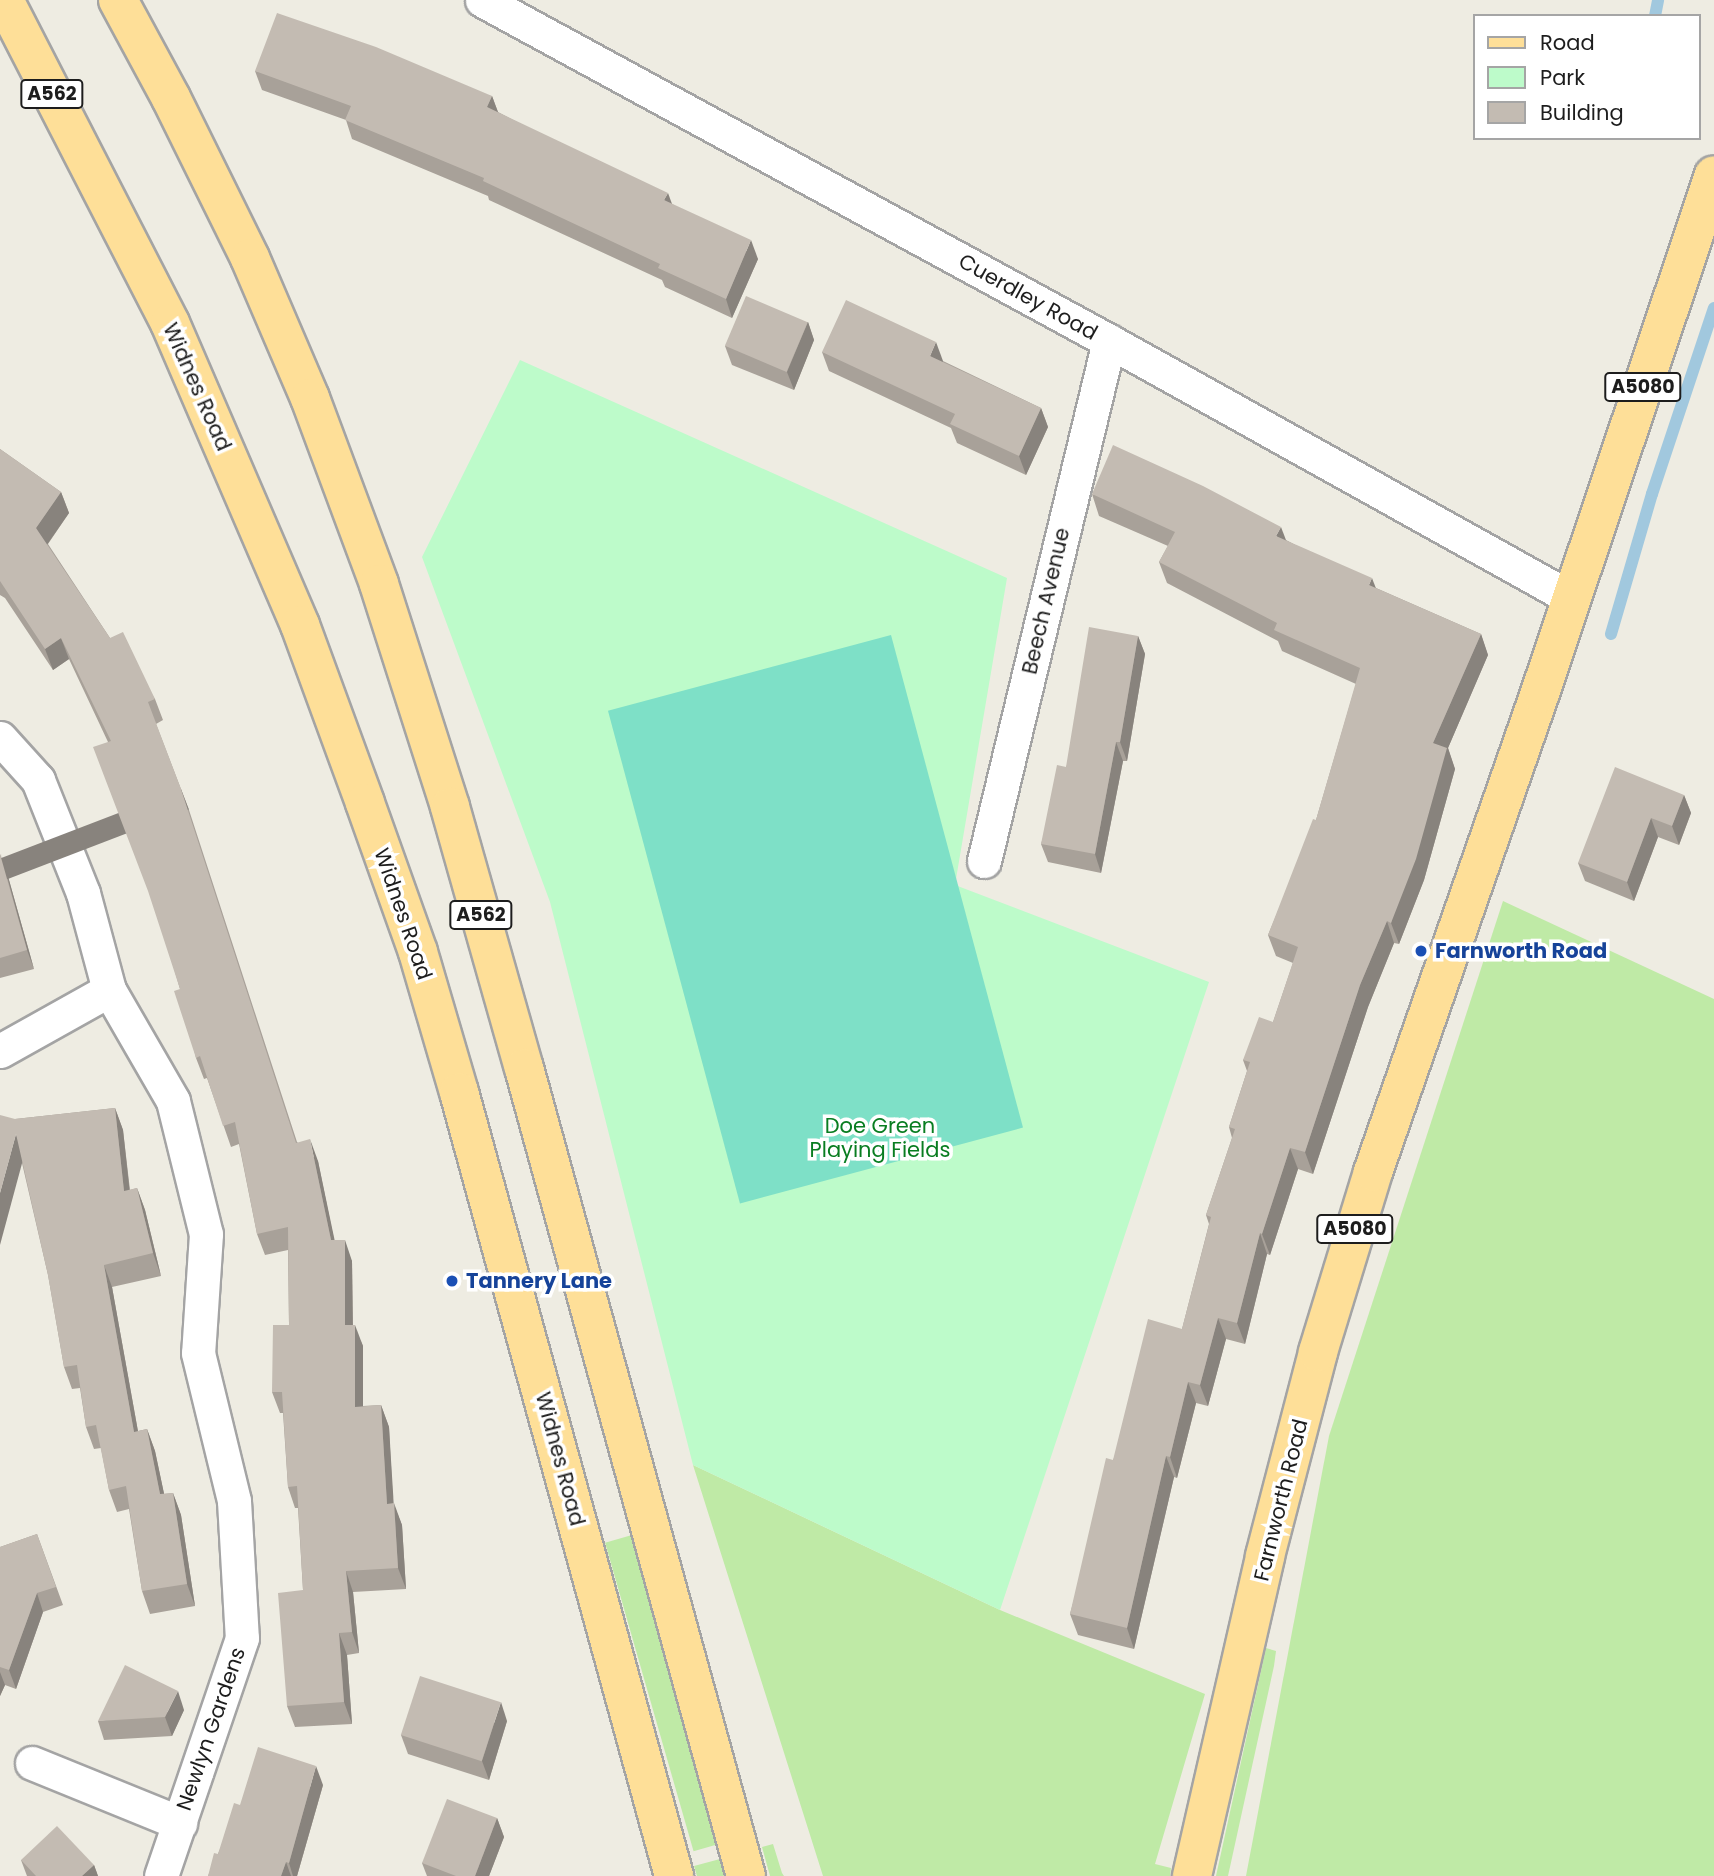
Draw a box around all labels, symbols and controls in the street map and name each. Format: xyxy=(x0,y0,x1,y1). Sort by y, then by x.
legend xyxy=(1472,14,1700,140)
text: Road xyxy=(1540,28,1595,57)
text: Park xyxy=(1540,63,1585,92)
road number: A562 xyxy=(19,78,85,110)
text: Building xyxy=(1540,98,1624,127)
street label: Cuerdley Road xyxy=(954,248,1102,346)
street label: Widnes Road xyxy=(158,319,236,455)
road number: A5080 xyxy=(1603,372,1683,402)
street label: Beech Avenue xyxy=(1017,525,1075,677)
street label: Widnes Road xyxy=(369,845,437,983)
road number: A562 xyxy=(448,900,514,931)
place label: Farnworth Road xyxy=(1435,938,1607,964)
marker: Farnworth Road xyxy=(1413,943,1429,959)
park label: Doe Green Playing Fields xyxy=(810,1113,950,1163)
road number: A5080 xyxy=(1315,1214,1395,1245)
place label: Tannery Lane xyxy=(466,1268,612,1294)
marker: Tannery Lane xyxy=(444,1273,460,1289)
street label: Widnes Road xyxy=(530,1389,590,1529)
street label: Farnworth Road xyxy=(1249,1416,1313,1584)
street label: Newlyn Gardens xyxy=(171,1644,251,1814)

